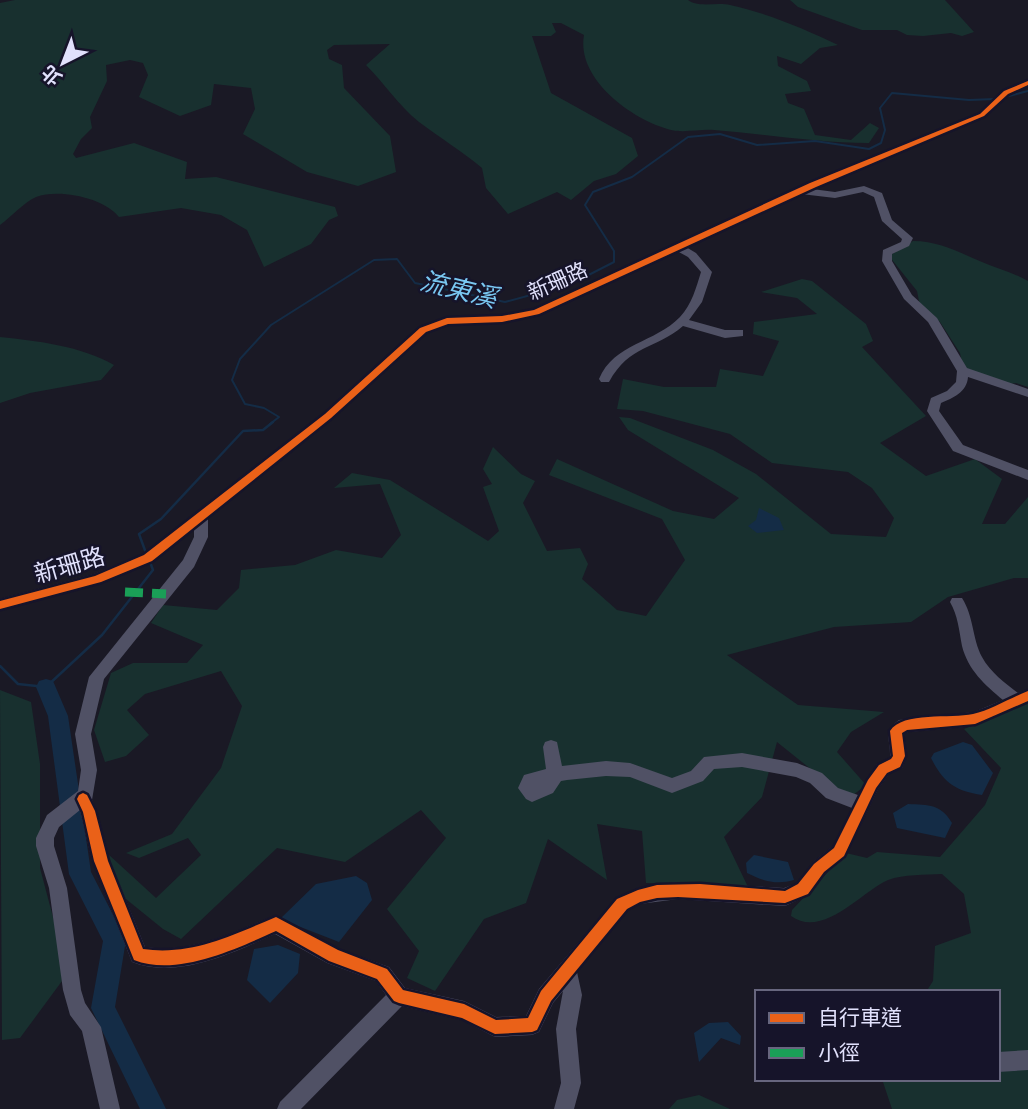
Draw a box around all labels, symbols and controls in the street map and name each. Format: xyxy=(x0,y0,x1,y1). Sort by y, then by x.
north arrow xyxy=(28,28,98,98)
text: 北 xyxy=(37,61,66,91)
street label: 新珊路 xyxy=(523,256,591,304)
water label: 流東溪 xyxy=(417,264,504,313)
street label: 新珊路 xyxy=(30,540,108,588)
legend xyxy=(755,990,1000,1081)
text: 自行車道 xyxy=(818,1004,902,1029)
text: 小徑 xyxy=(818,1039,860,1064)

